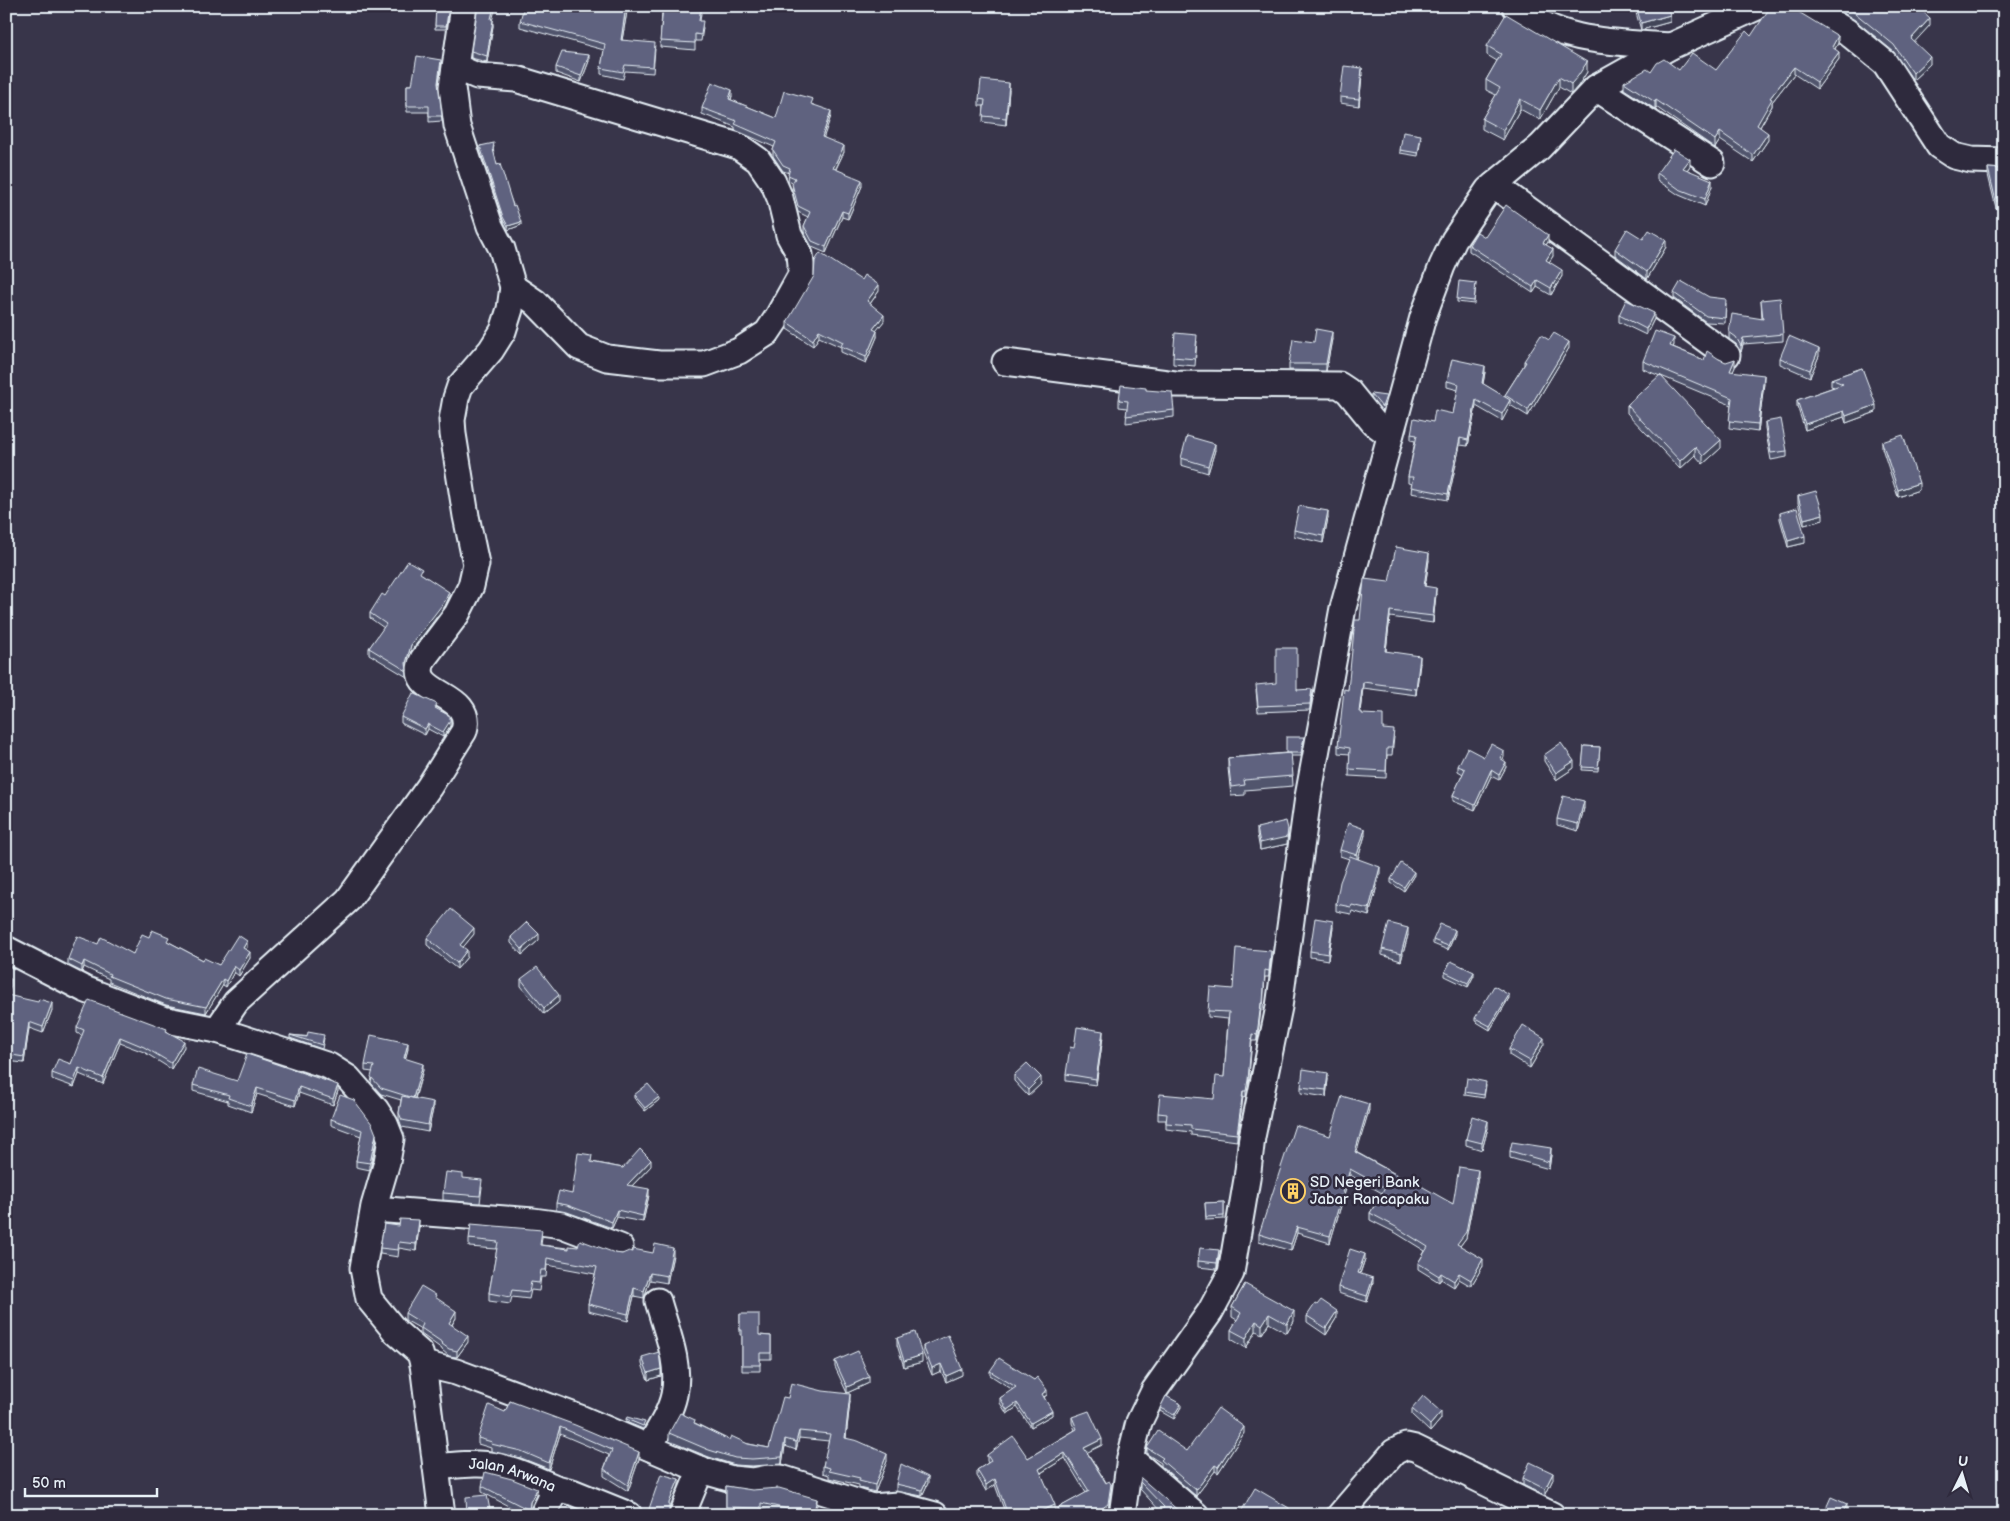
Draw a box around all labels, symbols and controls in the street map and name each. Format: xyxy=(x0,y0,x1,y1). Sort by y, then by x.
place label: SD Negeri Bank Jabar Rancapaku xyxy=(1310,1173,1429,1209)
building icon: SD Negeri Bank Jabar Rancapaku xyxy=(1280,1178,1306,1204)
north arrow xyxy=(1938,1448,1988,1498)
text: U xyxy=(1957,1453,1969,1470)
street label: Jalan Arwana xyxy=(469,1454,559,1496)
scale bar xyxy=(25,1466,158,1498)
text: 50 m xyxy=(32,1474,66,1493)

